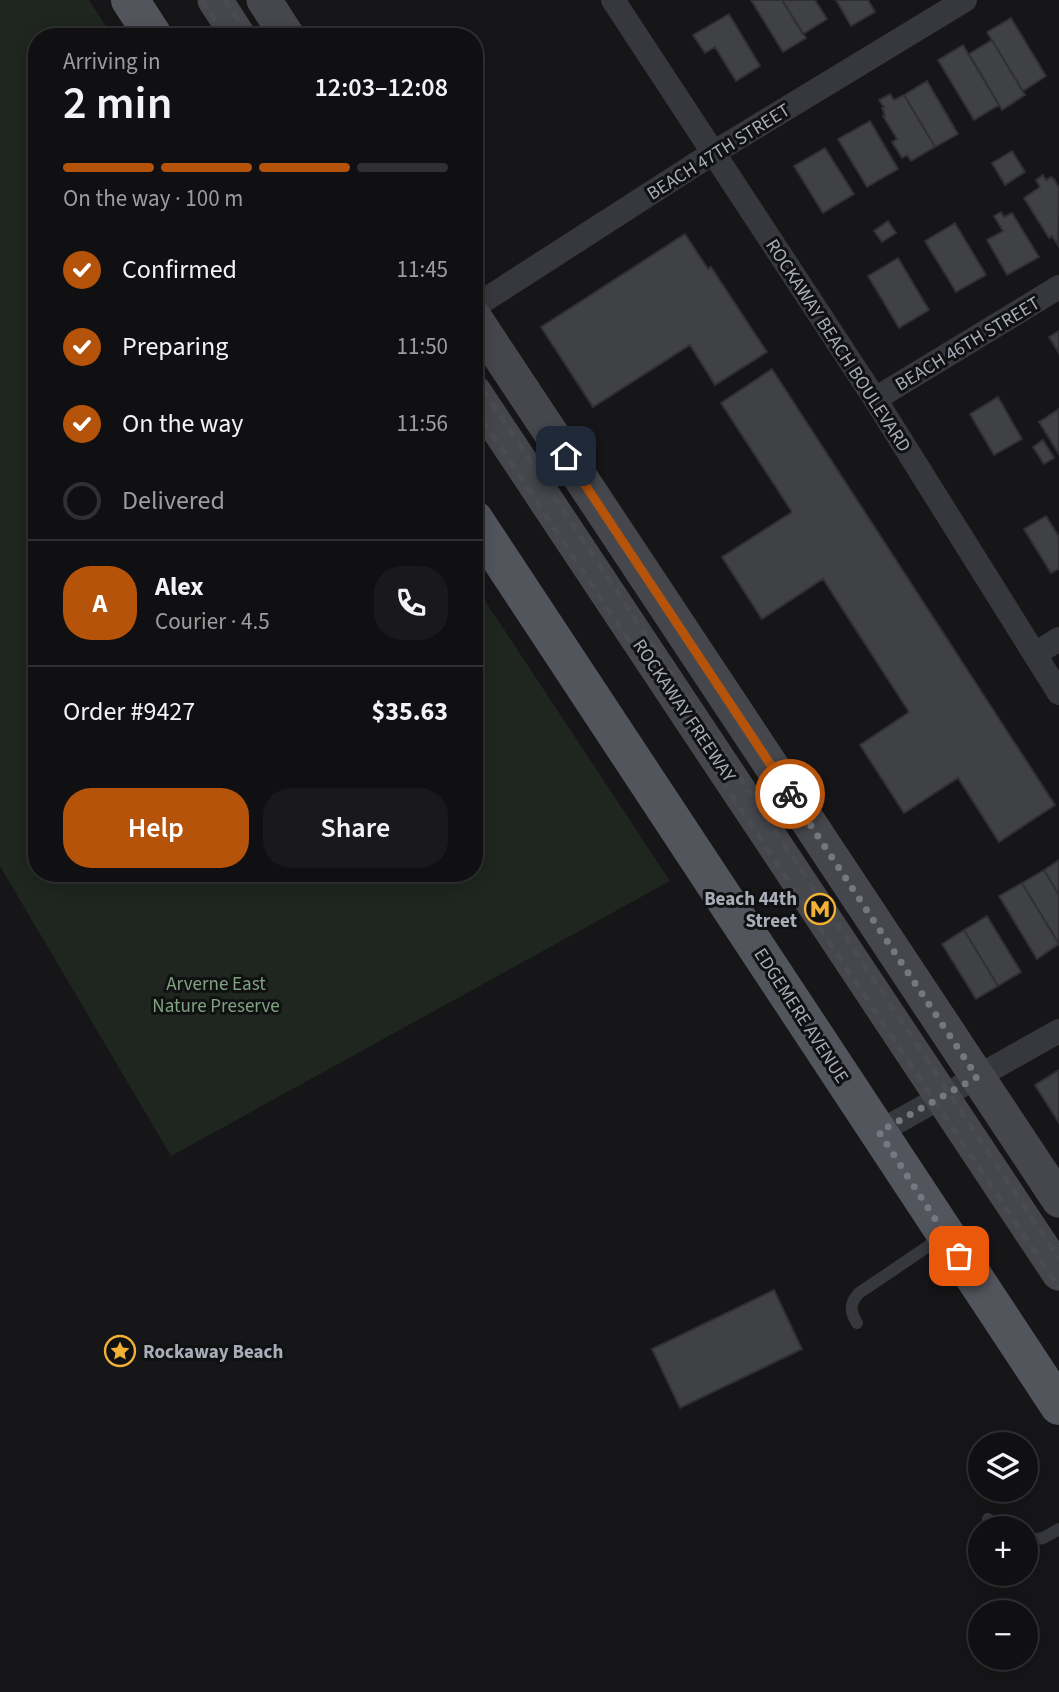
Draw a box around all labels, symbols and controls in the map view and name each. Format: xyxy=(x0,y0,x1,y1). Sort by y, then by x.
text: Arriving in xyxy=(63,45,161,78)
text: 12:03–12:08 xyxy=(315,69,448,106)
text: 2 min xyxy=(63,71,172,136)
street label: BEACH 47TH STREET xyxy=(642,97,796,207)
text: On the way · 100 m xyxy=(63,182,243,215)
street label: ROCKAWAY BEACH BOULEVARD xyxy=(759,234,917,458)
icon: check xyxy=(63,251,101,289)
text: Confirmed xyxy=(122,251,237,288)
text: 11:45 xyxy=(397,253,448,286)
street label: BEACH 46TH STREET xyxy=(890,290,1045,398)
icon: check xyxy=(63,328,101,366)
text: Preparing xyxy=(122,328,228,365)
text: 11:50 xyxy=(397,330,448,363)
icon: check xyxy=(63,405,101,443)
text: On the way xyxy=(122,405,243,442)
text: 11:56 xyxy=(397,407,448,440)
pin xyxy=(536,426,596,486)
icon: home xyxy=(547,437,585,475)
text: Delivered xyxy=(122,482,225,519)
button: phone xyxy=(374,566,448,640)
text: Alex xyxy=(155,568,204,605)
text: A xyxy=(93,585,107,622)
text: Courier · 4.5 xyxy=(155,605,270,638)
street label: ROCKAWAY FREEWAY xyxy=(626,634,742,789)
text: Order #9427 xyxy=(63,693,195,730)
text: $35.63 xyxy=(372,693,448,730)
courier xyxy=(755,759,825,829)
icon: bike xyxy=(771,775,809,813)
button: Help xyxy=(63,788,249,868)
button: Share xyxy=(263,788,448,868)
place label: Beach 44th Street xyxy=(704,886,797,935)
metro station icon: Beach 44th Street xyxy=(803,892,837,926)
street label: EDGEMERE AVENUE xyxy=(747,943,855,1089)
park label: Arverne East Nature Preserve xyxy=(152,971,280,1020)
pin xyxy=(929,1226,989,1286)
icon: bag xyxy=(940,1237,978,1275)
place icon: Rockaway Beach xyxy=(103,1334,137,1368)
place label: Rockaway Beach xyxy=(143,1339,283,1366)
map controls xyxy=(968,1432,1038,1670)
button: layers xyxy=(968,1432,1038,1502)
button: + xyxy=(968,1516,1038,1586)
button: − xyxy=(968,1600,1038,1670)

